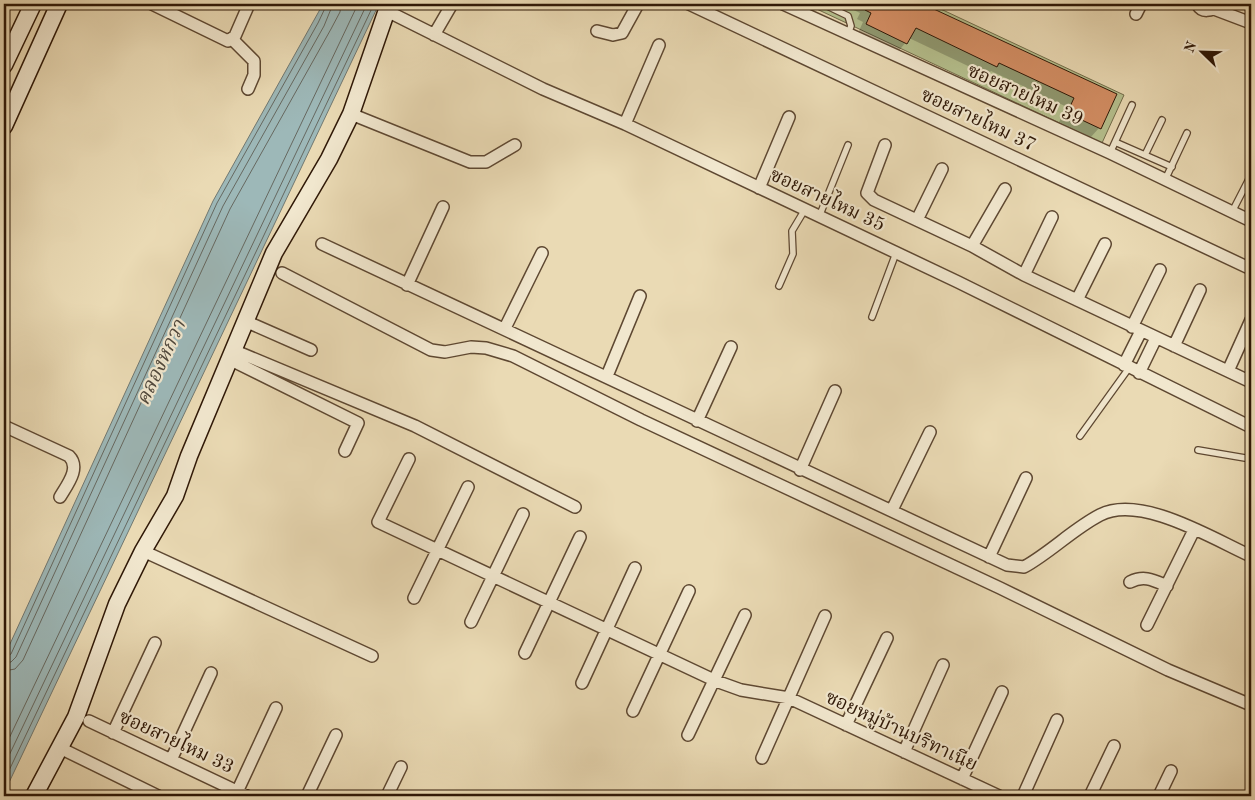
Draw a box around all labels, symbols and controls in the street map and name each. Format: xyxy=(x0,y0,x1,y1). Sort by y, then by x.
north arrow xyxy=(1178,28,1228,78)
text: N xyxy=(1182,39,1200,55)
street label: ซอยสายไหม 39 xyxy=(964,57,1088,130)
street label: ซอยสายไหม 37 xyxy=(918,81,1041,156)
street label: ซอยสายไหม 35 xyxy=(767,161,890,236)
water label: คลองหกวา xyxy=(134,316,191,409)
street label: ซอยหมู่บ้านบริทาเนีย xyxy=(822,686,981,776)
street label: ซอยสายไหม 33 xyxy=(116,703,239,778)

